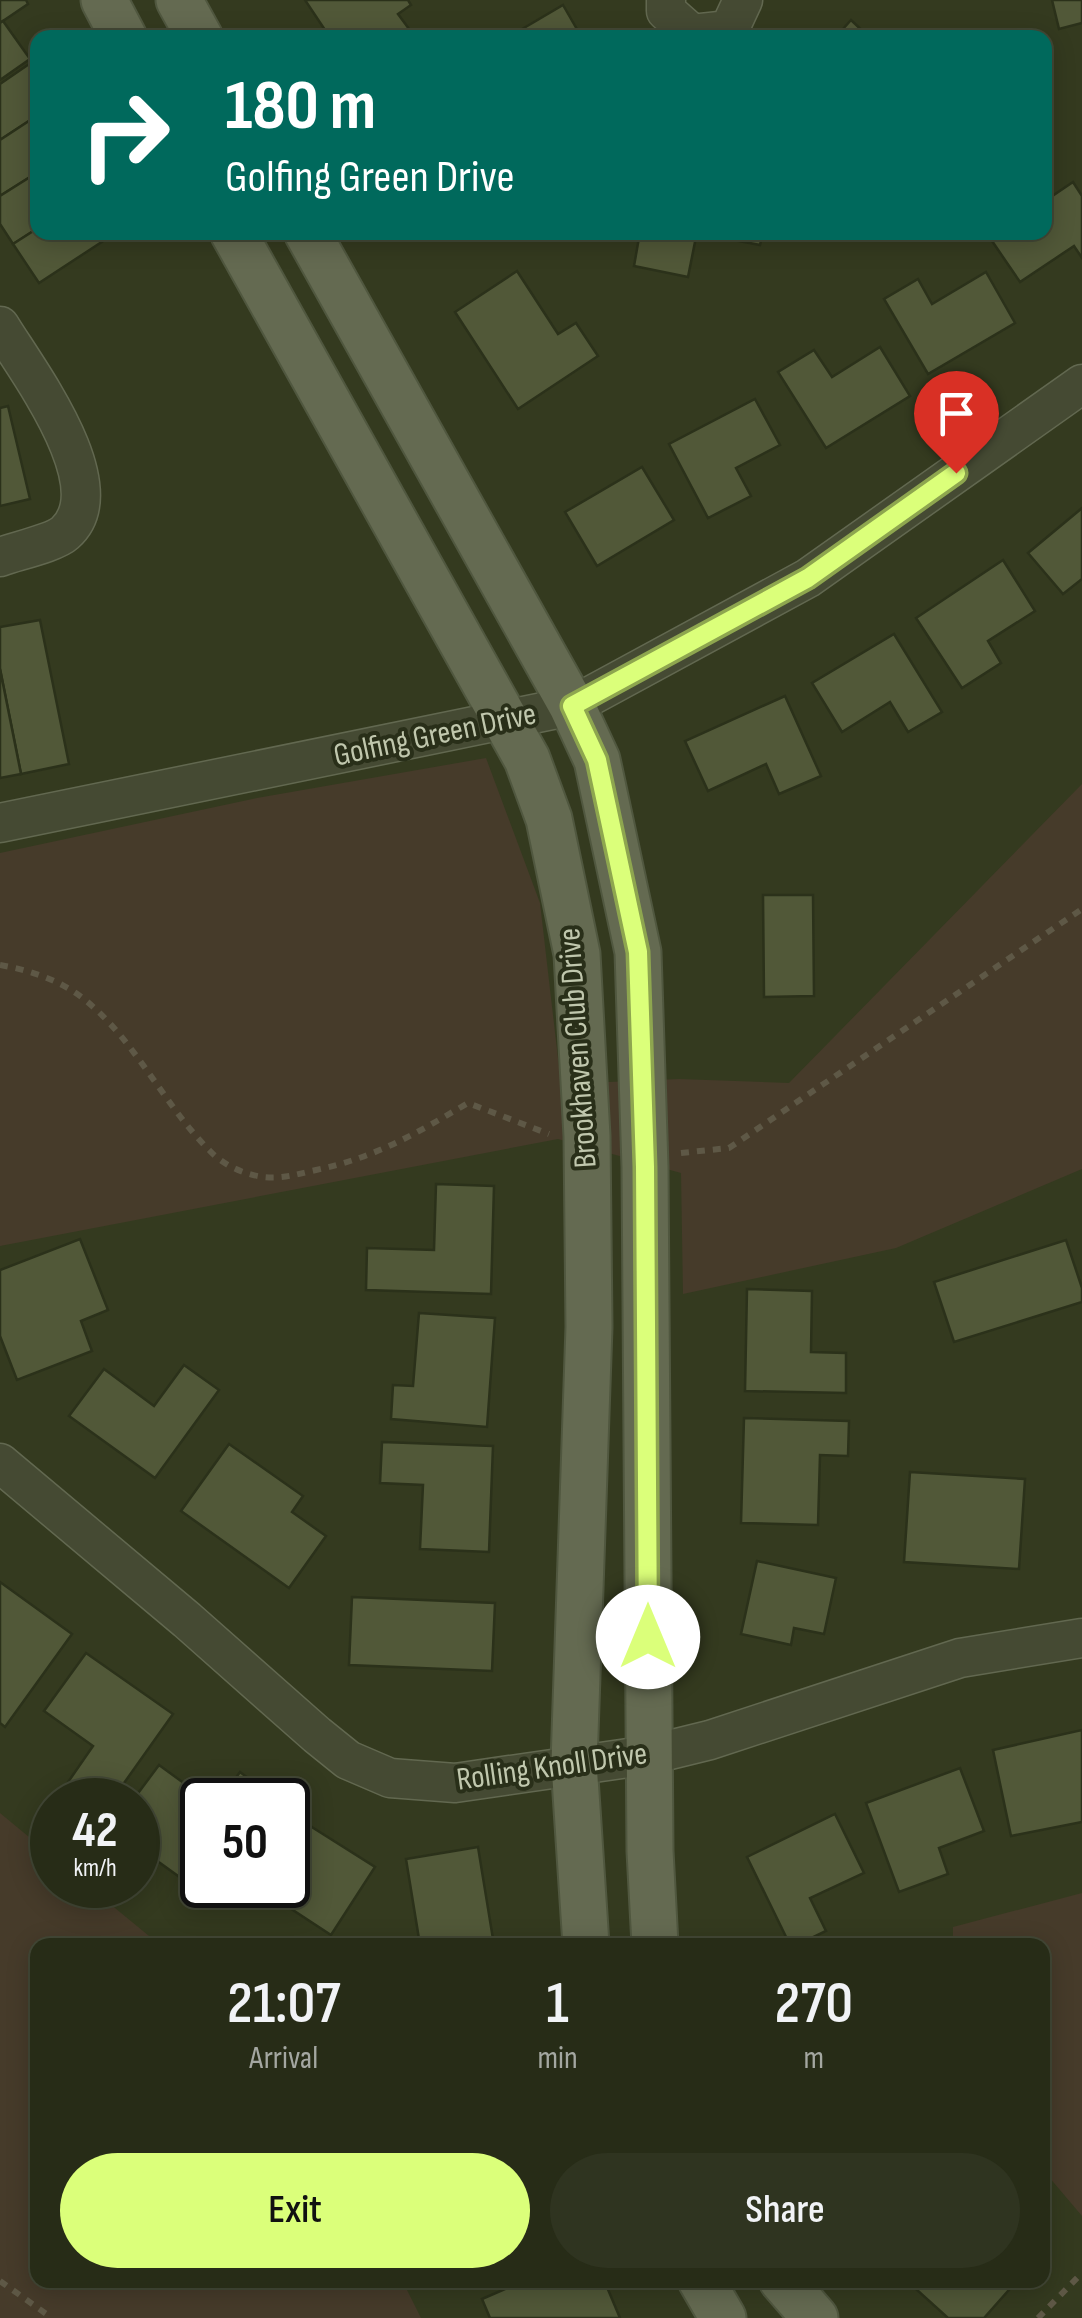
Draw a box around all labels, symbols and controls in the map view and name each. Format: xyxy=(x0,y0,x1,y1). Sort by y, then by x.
text: 180 m xyxy=(225,65,376,149)
icon: right xyxy=(60,70,190,200)
text: Golfing Green Drive xyxy=(225,150,515,205)
pin xyxy=(914,371,999,474)
icon: arrive xyxy=(929,386,984,441)
street label: Golfing Green Drive xyxy=(330,695,540,775)
street label: Brookhaven Club Drive xyxy=(550,927,606,1169)
position arrow xyxy=(596,1585,700,1689)
street label: Rolling Knoll Drive xyxy=(454,1734,650,1800)
speed limit sign: 50 xyxy=(180,1778,310,1908)
text: 42 xyxy=(72,1801,118,1861)
text: km/h xyxy=(73,1853,117,1884)
text: 21:07 xyxy=(227,1968,341,2040)
text: 1 xyxy=(546,1968,569,2040)
text: 270 xyxy=(775,1968,853,2040)
text: Arrival xyxy=(249,2039,318,2078)
text: min xyxy=(537,2039,578,2078)
text: m xyxy=(804,2039,824,2078)
button: Exit xyxy=(60,2153,530,2268)
button: Share xyxy=(550,2153,1020,2268)

